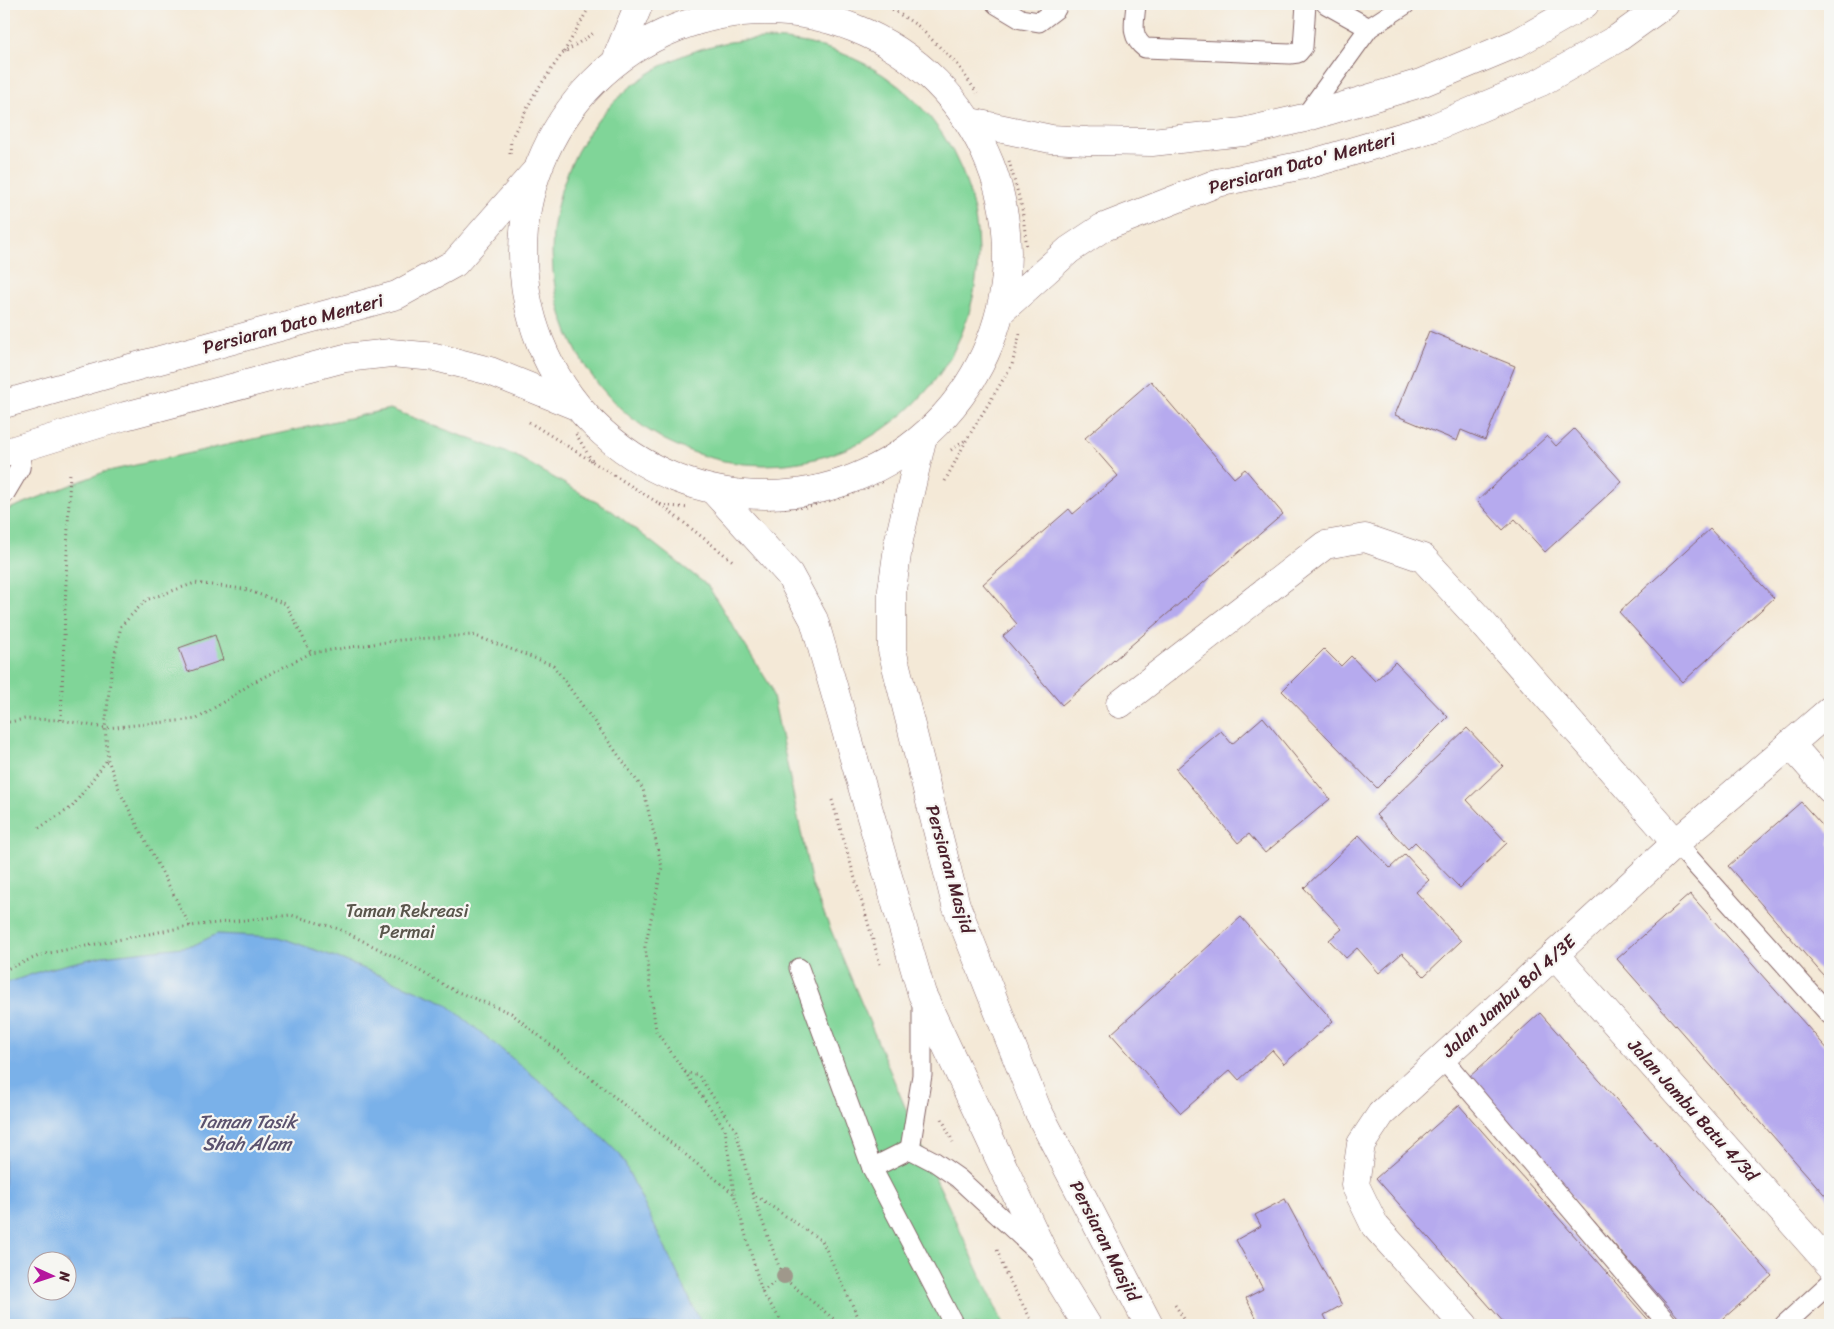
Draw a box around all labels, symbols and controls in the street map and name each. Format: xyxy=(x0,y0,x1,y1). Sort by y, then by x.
street label: Persiaran Dato' Menteri xyxy=(1205,122,1400,203)
street label: Persiaran Dato Menteri xyxy=(199,284,388,363)
street label: Persiaran Masjid xyxy=(916,801,984,938)
park label: Taman Rekreasi Permai xyxy=(346,895,469,948)
street label: Jalan Jambu Bol 4/3E xyxy=(1434,926,1584,1066)
street label: Jalan Jambu Batu 4/3d xyxy=(1619,1030,1767,1190)
water label: Taman Tasik Shah Alam xyxy=(198,1105,299,1160)
street label: Persiaran Masjid xyxy=(1061,1175,1150,1309)
north arrow xyxy=(28,1252,78,1302)
text: N xyxy=(52,1270,77,1282)

